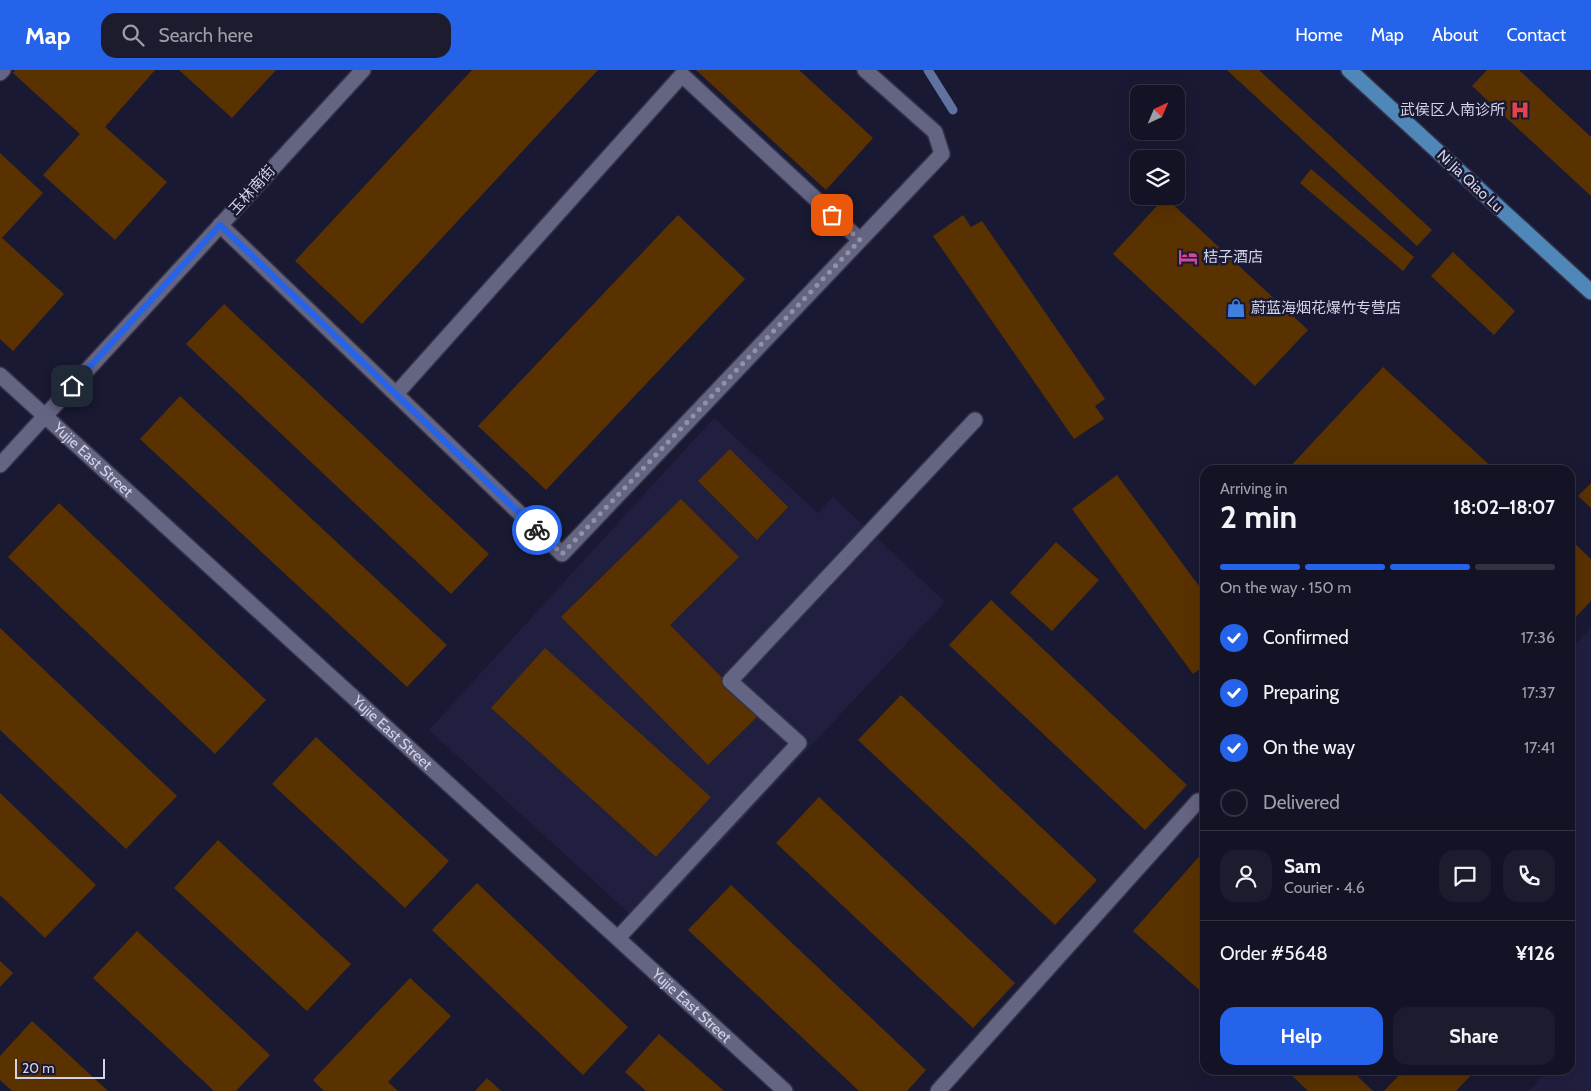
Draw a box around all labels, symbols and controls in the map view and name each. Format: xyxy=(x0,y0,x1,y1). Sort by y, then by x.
search box xyxy=(101,13,451,58)
text: Map xyxy=(25,21,71,50)
icon: search xyxy=(119,21,147,49)
text: Search here xyxy=(159,24,253,47)
text: Home xyxy=(1295,24,1343,46)
text: Map xyxy=(1371,24,1404,46)
text: About xyxy=(1432,24,1478,46)
text: Contact xyxy=(1506,24,1566,46)
north arrow xyxy=(1130,85,1185,140)
map controls xyxy=(1130,85,1185,205)
hospital icon: 武侯区人南诊所 xyxy=(1509,99,1531,121)
place label: 武侯区人南诊所 xyxy=(1400,101,1505,119)
street label: Ni Jia Qiao Lu xyxy=(1433,146,1507,216)
button: layers xyxy=(1130,150,1185,205)
street label: 玉林南街 xyxy=(225,162,279,218)
pin xyxy=(811,194,853,236)
icon: bag xyxy=(818,201,846,229)
hotel icon: 桔子酒店 xyxy=(1177,246,1199,268)
place label: 桔子酒店 xyxy=(1203,248,1263,266)
shop icon: 蔚蓝海烟花爆竹专营店 xyxy=(1225,297,1247,319)
place label: 蔚蓝海烟花爆竹专营店 xyxy=(1251,299,1401,317)
pin xyxy=(51,365,93,407)
icon: home xyxy=(58,372,86,400)
street label: Yujie East Street xyxy=(49,418,137,501)
text: Arriving in xyxy=(1220,479,1287,498)
text: 18:02–18:07 xyxy=(1453,496,1555,519)
text: 2 min xyxy=(1220,497,1297,536)
courier xyxy=(512,505,562,555)
icon: bike xyxy=(523,516,551,544)
text: On the way · 150 m xyxy=(1220,578,1351,597)
icon: check xyxy=(1220,624,1248,652)
text: Confirmed xyxy=(1263,626,1349,649)
text: 17:36 xyxy=(1521,628,1555,647)
icon: check xyxy=(1220,679,1248,707)
text: Preparing xyxy=(1263,681,1339,704)
text: 17:37 xyxy=(1522,683,1555,702)
street label: Yujie East Street xyxy=(348,691,436,774)
icon: check xyxy=(1220,734,1248,762)
text: On the way xyxy=(1263,736,1355,759)
text: 17:41 xyxy=(1524,738,1555,757)
text: Delivered xyxy=(1263,791,1340,814)
button: person xyxy=(1220,850,1272,902)
button: chat xyxy=(1439,850,1491,902)
button: phone xyxy=(1503,850,1555,902)
text: Sam xyxy=(1284,855,1321,878)
text: Courier · 4.6 xyxy=(1284,878,1365,897)
text: Order #5648 xyxy=(1220,942,1328,965)
text: ¥126 xyxy=(1516,942,1555,965)
street label: Yujie East Street xyxy=(647,964,735,1047)
button: Help xyxy=(1220,1007,1383,1065)
button: Share xyxy=(1393,1007,1555,1065)
scale bar xyxy=(15,1056,105,1079)
text: 20 m xyxy=(22,1059,55,1077)

